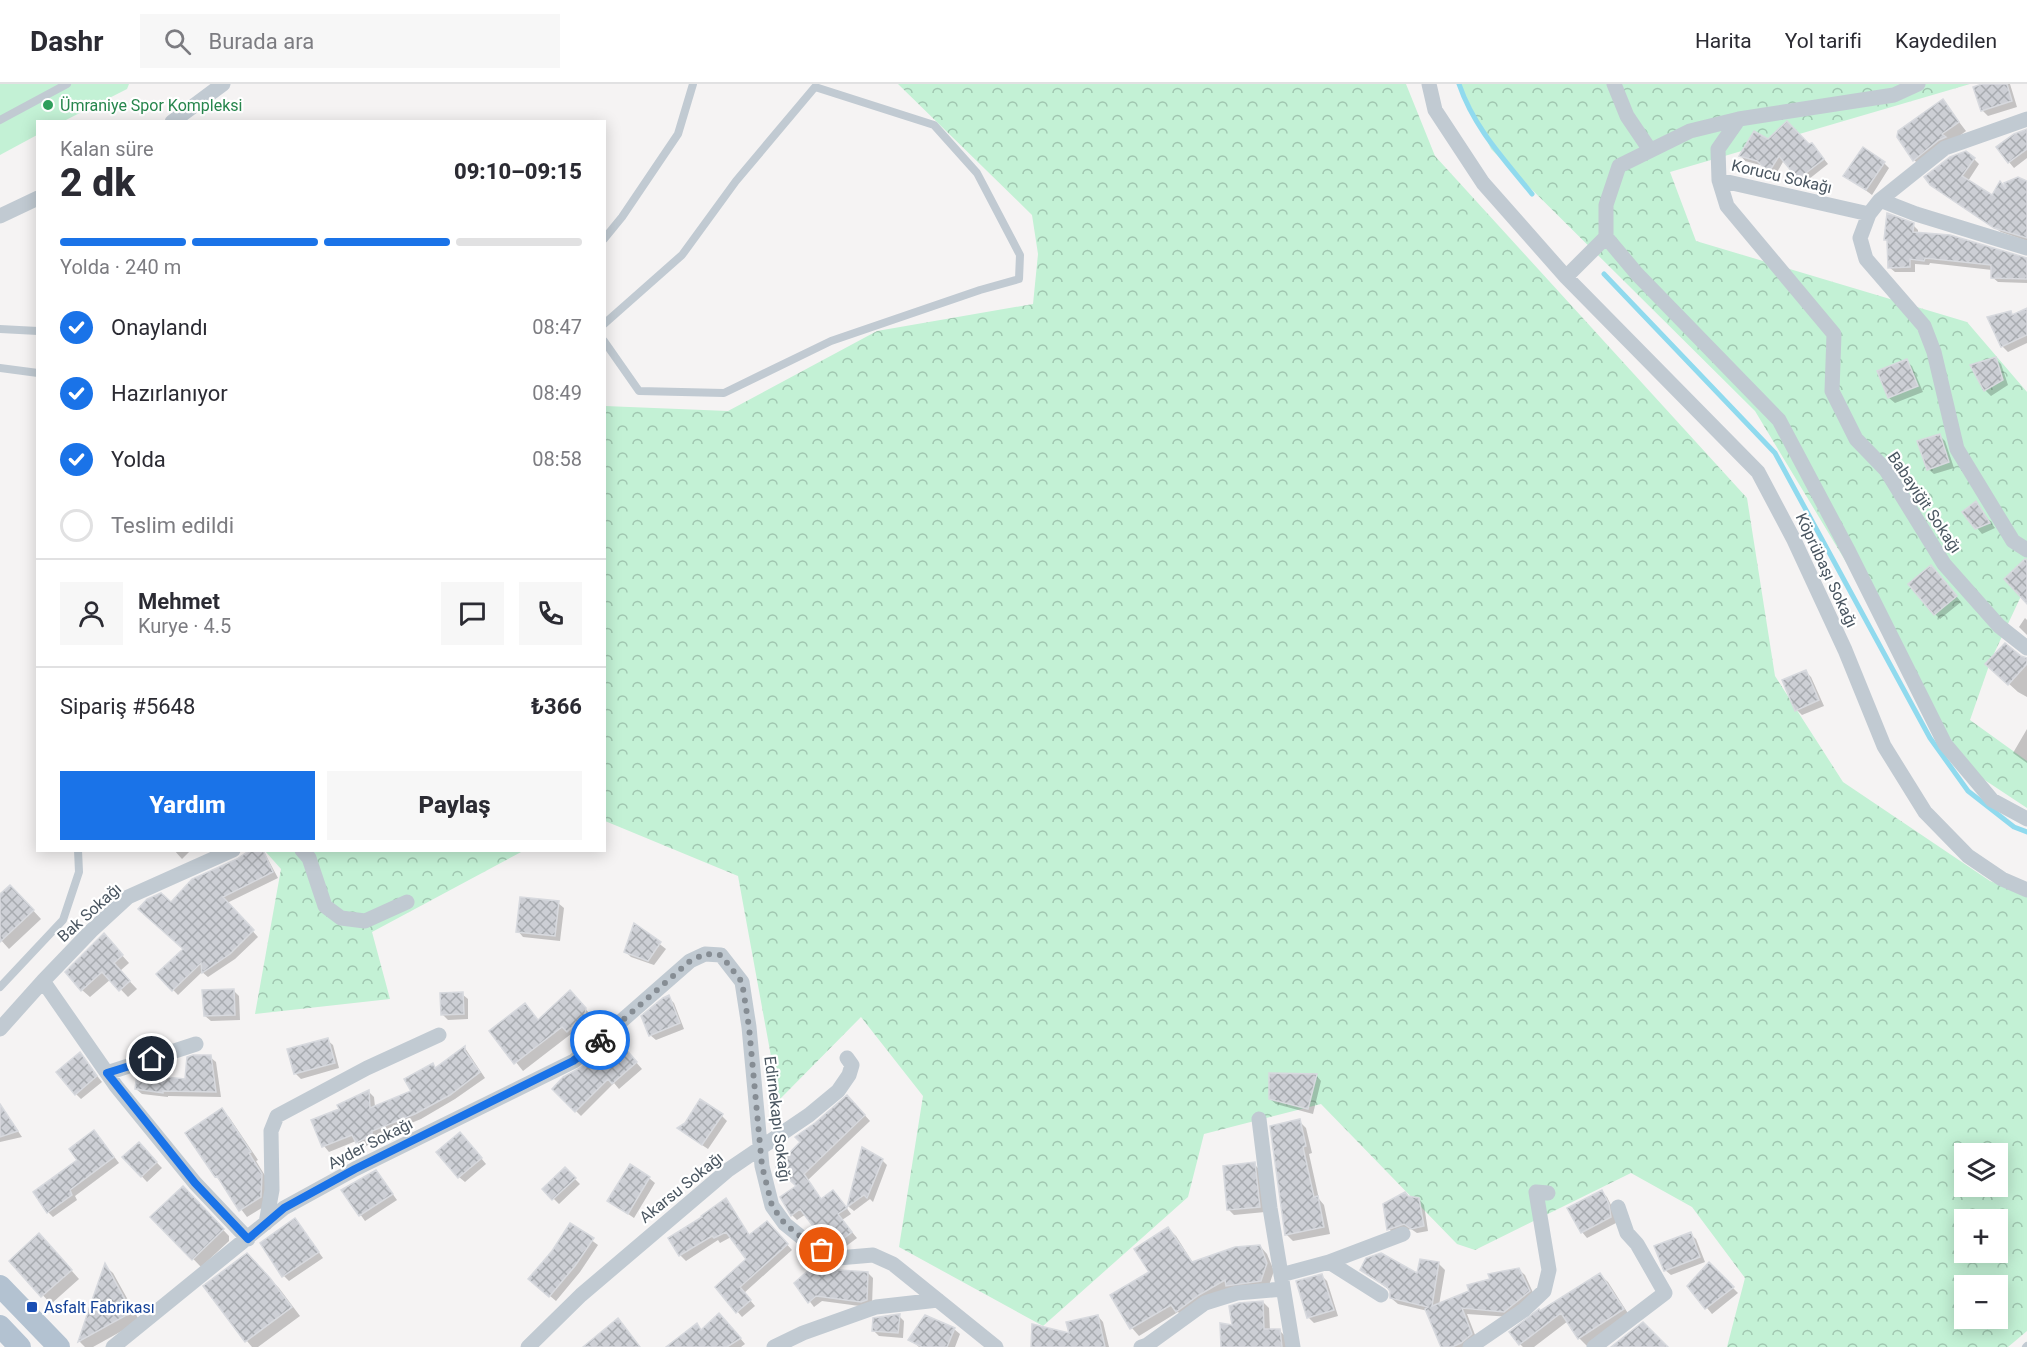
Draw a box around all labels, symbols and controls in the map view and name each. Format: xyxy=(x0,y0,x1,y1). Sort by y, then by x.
search box xyxy=(140,14,560,68)
text: Dashr xyxy=(30,25,104,58)
icon: search xyxy=(161,25,194,58)
text: Burada ara xyxy=(209,29,314,54)
text: Harita xyxy=(1695,29,1752,53)
text: Yol tarifi xyxy=(1785,29,1862,53)
text: Kaydedilen xyxy=(1895,29,1997,53)
place label: Ümraniye Spor Kompleksi xyxy=(60,96,242,115)
marker: Ümraniye Spor Kompleksi xyxy=(41,98,55,112)
text: Kalan süre xyxy=(60,137,154,161)
street label: Korucu Sokağı xyxy=(1730,156,1834,197)
text: 09:10–09:15 xyxy=(454,159,582,184)
text: 2 dk xyxy=(60,160,135,206)
text: Yolda · 240 m xyxy=(60,255,181,279)
icon: check xyxy=(60,311,93,344)
text: Onaylandı xyxy=(111,315,208,340)
text: 08:47 xyxy=(532,315,582,339)
icon: check xyxy=(60,377,93,410)
text: Hazırlanıyor xyxy=(111,381,228,406)
text: 08:49 xyxy=(532,381,582,405)
icon: check xyxy=(60,443,93,476)
text: Yolda xyxy=(111,447,166,472)
text: 08:58 xyxy=(532,447,582,471)
street label: Babayiğit Sokağı xyxy=(1884,448,1966,557)
street label: Köprübaşı Sokağı xyxy=(1792,510,1861,631)
text: Teslim edildi xyxy=(111,513,234,538)
button: person xyxy=(60,582,123,645)
button: chat xyxy=(441,582,504,645)
button: phone xyxy=(519,582,582,645)
text: Mehmet xyxy=(138,589,220,614)
text: Kurye · 4.5 xyxy=(138,614,231,638)
text: Sipariş #5648 xyxy=(60,694,195,719)
text: ₺366 xyxy=(531,694,582,719)
button: Yardım xyxy=(60,771,315,840)
button: Paylaş xyxy=(327,771,582,840)
street label: Bak Sokağı xyxy=(54,879,125,946)
courier xyxy=(570,1010,630,1070)
icon: bike xyxy=(584,1024,617,1057)
pin xyxy=(126,1033,177,1084)
icon: home xyxy=(135,1042,168,1075)
street label: Edirnekapı Sokağı xyxy=(760,1055,795,1183)
street label: Ayder Sokağı xyxy=(325,1114,416,1173)
map controls xyxy=(1954,1143,2008,1329)
button: layers xyxy=(1954,1143,2008,1197)
street label: Akarsu Sokağı xyxy=(636,1148,727,1227)
button: + xyxy=(1954,1209,2008,1263)
pin xyxy=(796,1224,847,1275)
icon: bag xyxy=(805,1233,838,1266)
button: − xyxy=(1954,1275,2008,1329)
place label: Asfalt Fabrikası xyxy=(44,1298,155,1317)
marker: Asfalt Fabrikası xyxy=(25,1300,39,1314)

